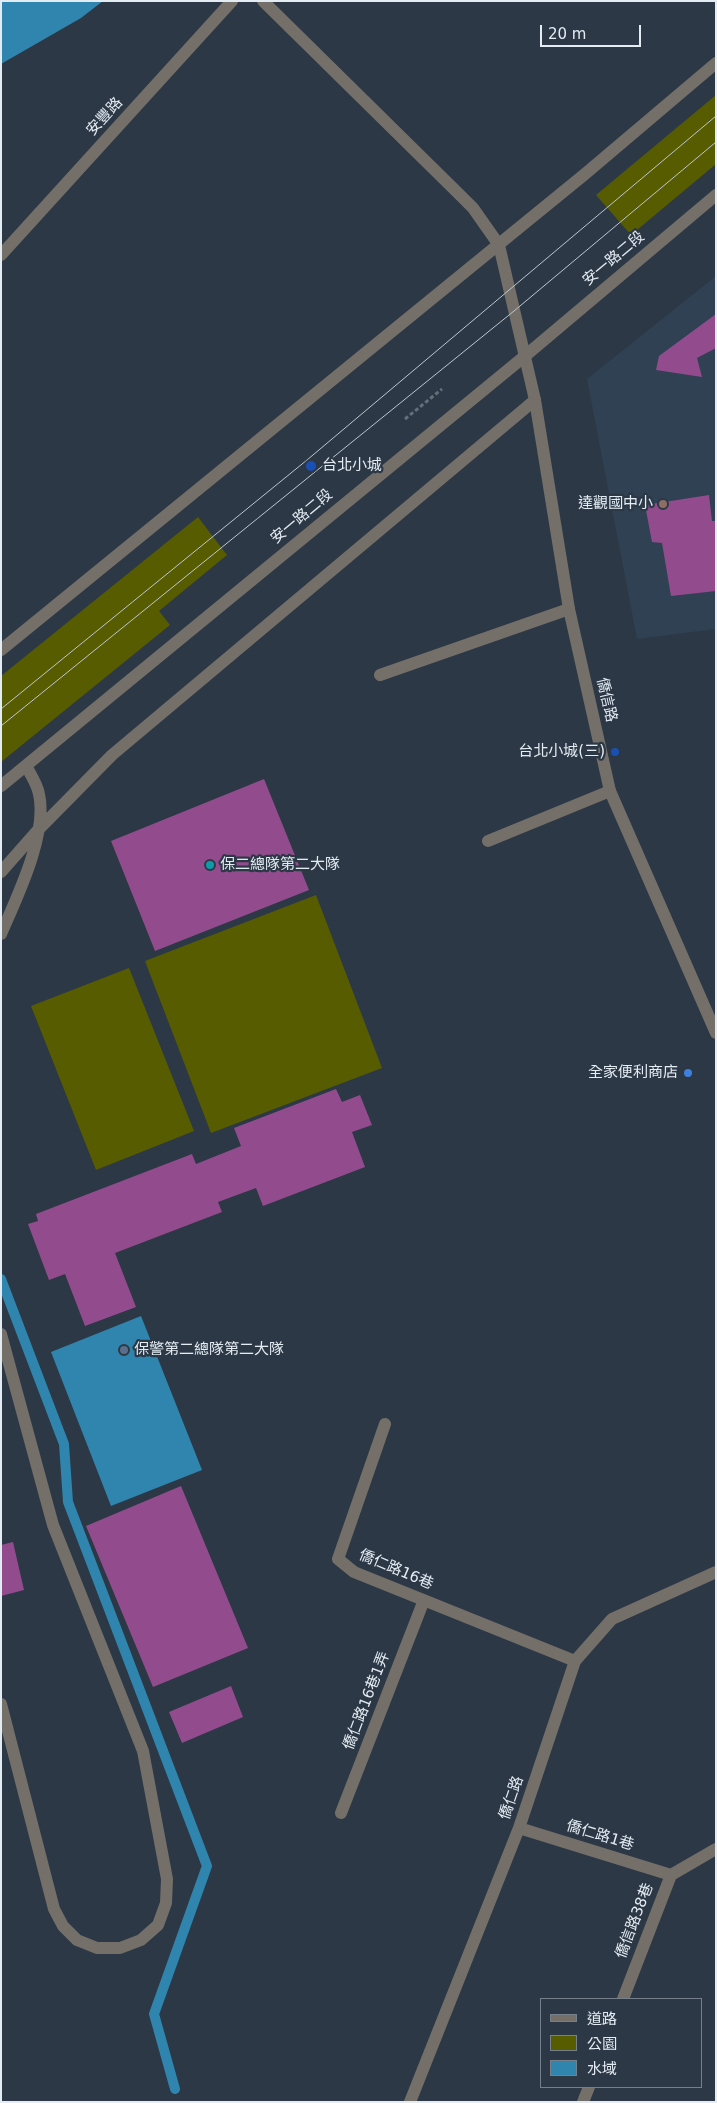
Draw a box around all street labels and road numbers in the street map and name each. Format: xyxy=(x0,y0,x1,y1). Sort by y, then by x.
street label: 安豐路 xyxy=(83,94,127,140)
street label: 安一路二段 xyxy=(579,228,649,290)
street label: 安一路二段 xyxy=(267,486,337,548)
street label: 僑信路 xyxy=(592,676,620,724)
street label: 僑仁路16巷 xyxy=(356,1546,436,1594)
street label: 僑仁路16巷1弄 xyxy=(340,1649,394,1753)
street label: 僑仁路 xyxy=(496,1774,528,1822)
street label: 僑仁路1巷 xyxy=(564,1817,636,1855)
street label: 僑信路38巷 xyxy=(612,1881,658,1961)

